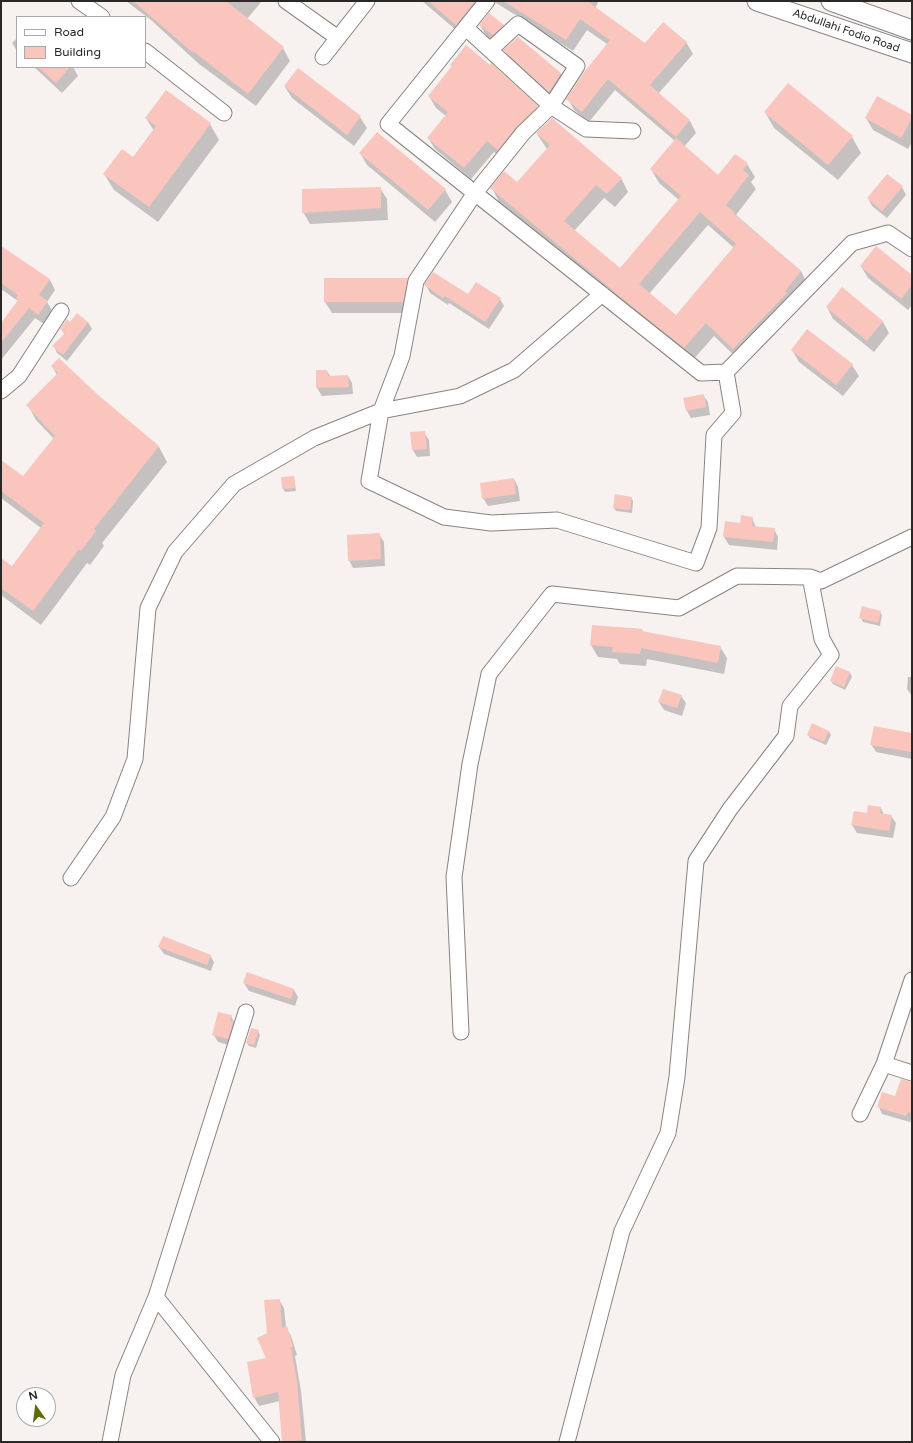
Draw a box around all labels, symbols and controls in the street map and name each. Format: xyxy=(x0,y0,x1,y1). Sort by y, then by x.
street label: Abdullahi Fodio Road xyxy=(791,6,901,56)
legend xyxy=(16,16,146,68)
text: Road xyxy=(54,25,84,39)
text: Building xyxy=(54,45,101,59)
north arrow xyxy=(16,1387,56,1427)
text: N xyxy=(27,1388,39,1403)

